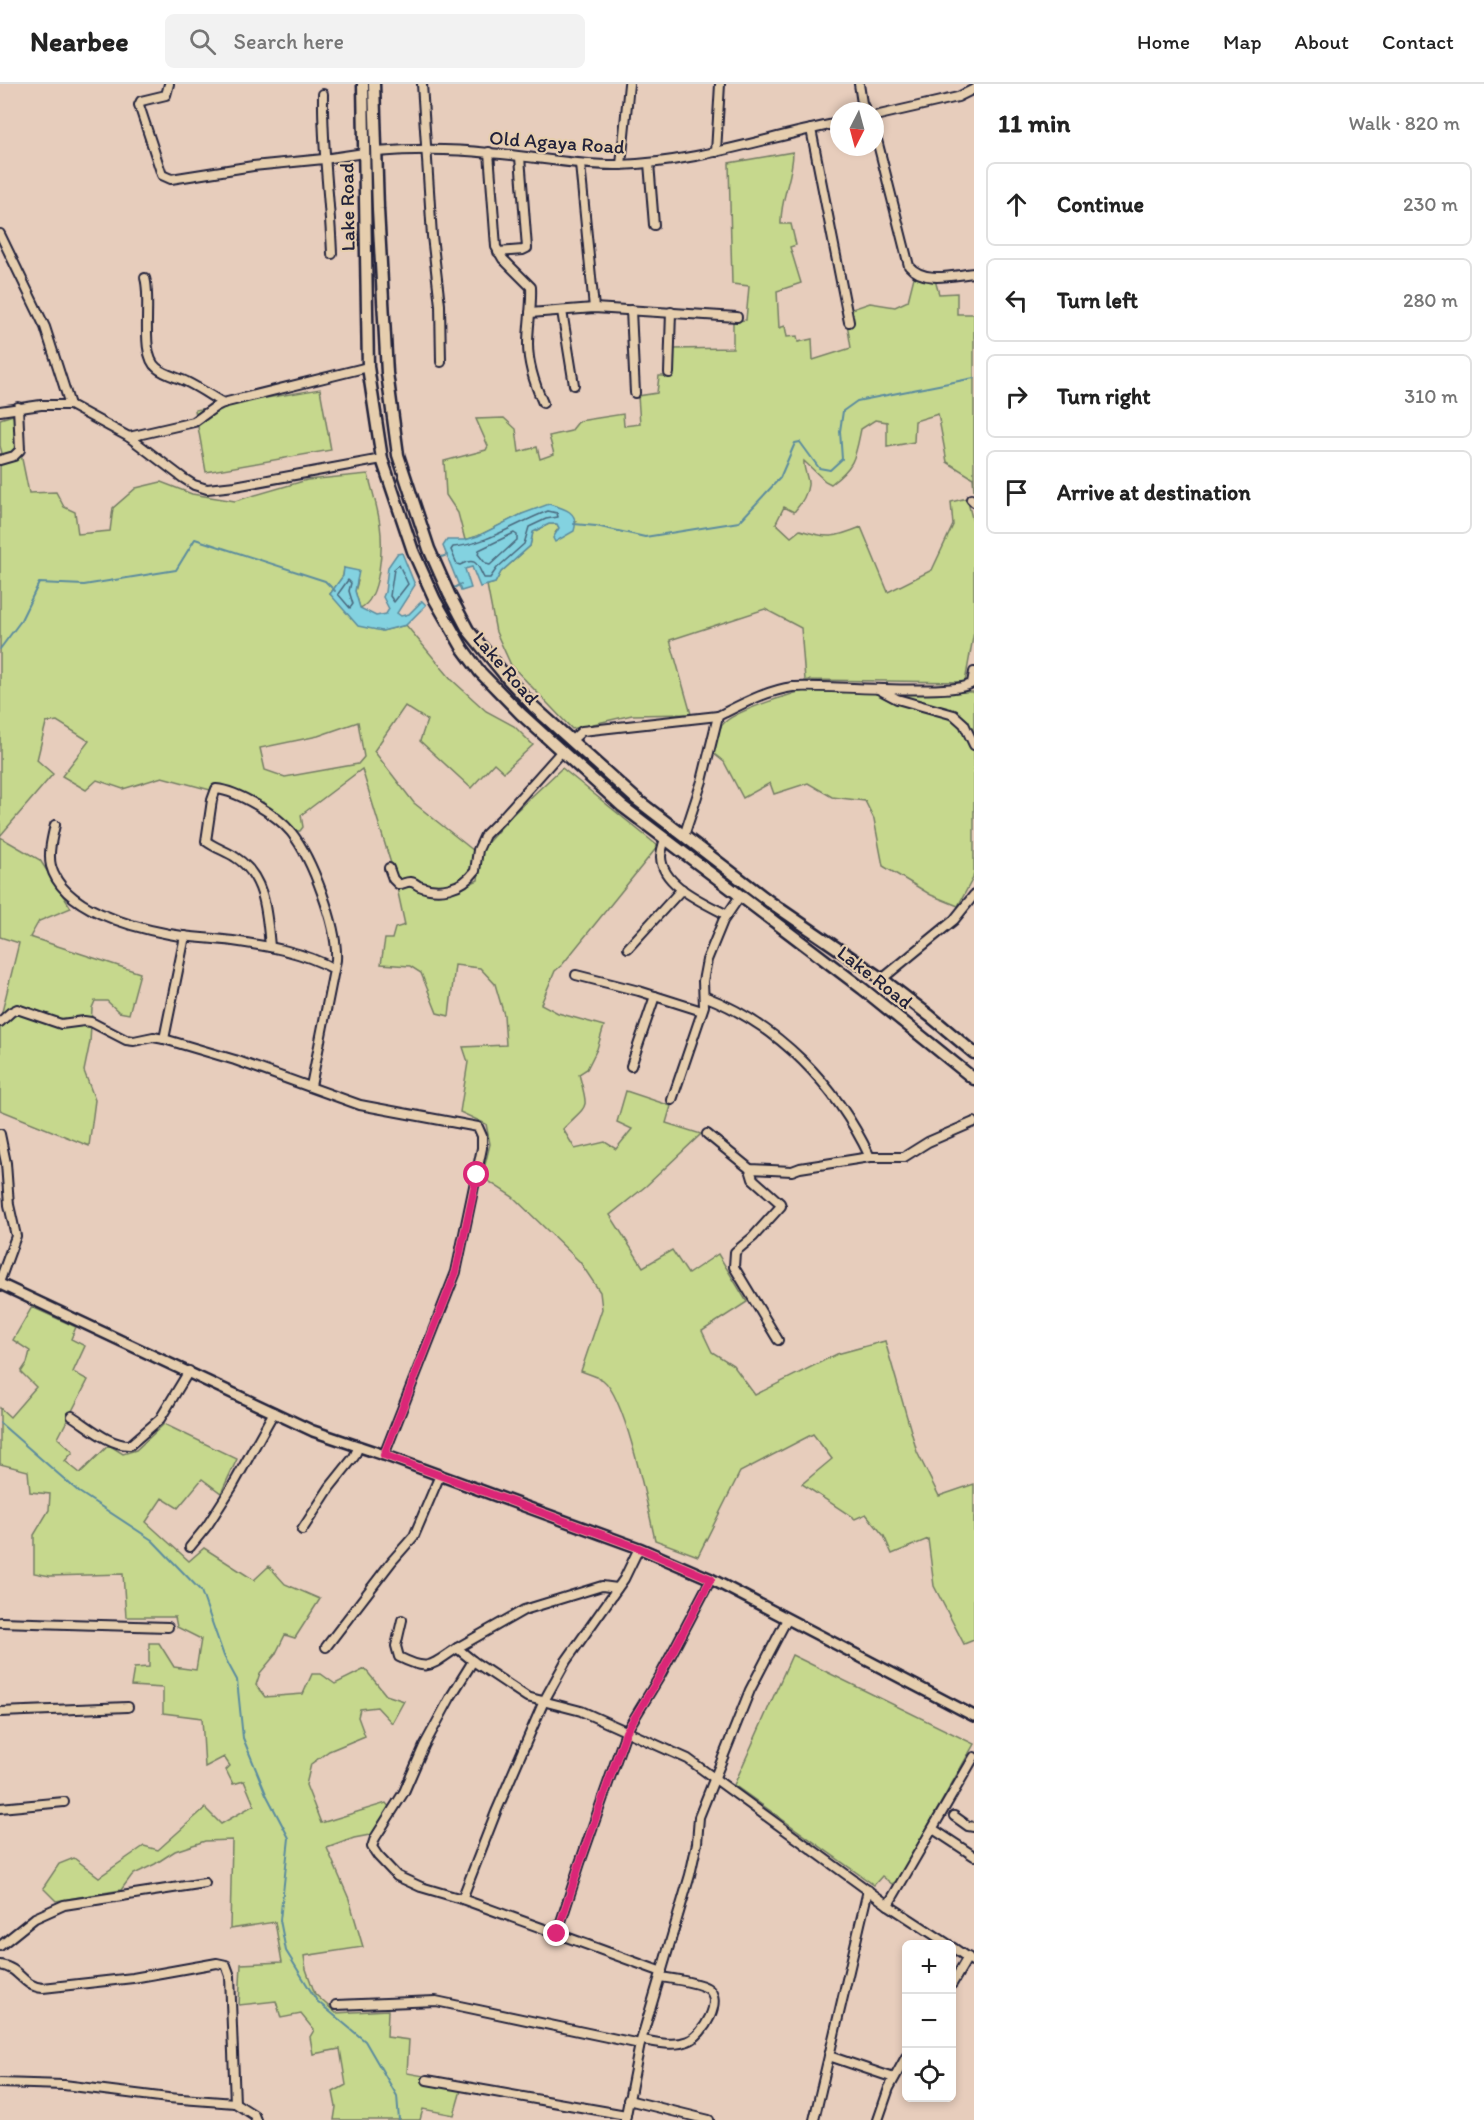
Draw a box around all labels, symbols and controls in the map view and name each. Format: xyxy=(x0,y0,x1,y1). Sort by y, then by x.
search box xyxy=(165,14,585,68)
text: Nearbee xyxy=(30,24,129,58)
icon: search xyxy=(186,25,219,58)
text: Search here xyxy=(234,28,344,55)
text: Home xyxy=(1137,29,1190,54)
text: Map xyxy=(1223,29,1262,54)
text: About xyxy=(1295,29,1349,54)
text: Contact xyxy=(1382,29,1454,54)
north arrow xyxy=(830,102,884,156)
text: 11 min xyxy=(998,107,1070,139)
text: Walk · 820 m xyxy=(1348,111,1460,135)
street label: Old Agaya Road xyxy=(488,125,626,159)
street label: Lake Road xyxy=(334,162,360,251)
icon: ahead xyxy=(1000,188,1033,221)
text: Continue xyxy=(1057,191,1144,218)
text: 230 m xyxy=(1403,192,1458,216)
icon: left xyxy=(1000,284,1033,317)
text: Turn left xyxy=(1057,287,1138,314)
text: 280 m xyxy=(1403,288,1458,312)
icon: right xyxy=(1000,380,1033,413)
text: Turn right xyxy=(1057,383,1151,410)
text: 310 m xyxy=(1404,384,1458,408)
icon: arrive xyxy=(1000,476,1033,509)
text: Arrive at destination xyxy=(1057,479,1251,506)
street label: Lake Road xyxy=(468,627,544,710)
street label: Lake Road xyxy=(833,940,918,1014)
route start xyxy=(463,1161,489,1187)
route end xyxy=(543,1920,569,1946)
map controls xyxy=(902,1940,956,2102)
button: + xyxy=(902,1940,956,1994)
button: − xyxy=(902,1994,956,2048)
button: locate xyxy=(902,2048,956,2102)

